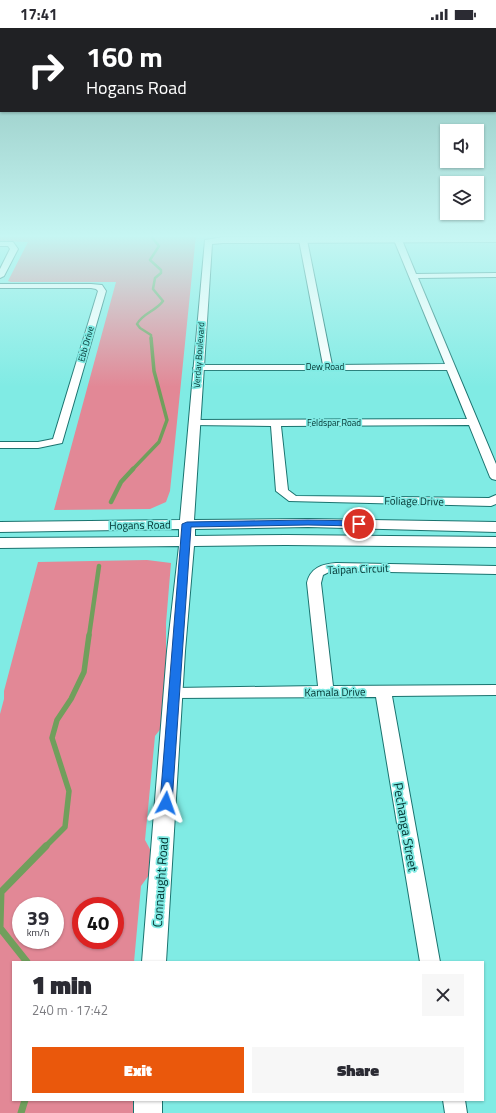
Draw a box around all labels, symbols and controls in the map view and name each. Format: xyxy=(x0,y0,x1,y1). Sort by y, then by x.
text: 17:41 xyxy=(20,3,57,26)
text: 160 m xyxy=(86,35,163,78)
icon: right xyxy=(20,44,72,96)
text: Hogans Road xyxy=(86,74,187,101)
map controls xyxy=(440,124,484,220)
button: sound xyxy=(440,124,484,168)
button: layers xyxy=(440,176,484,220)
street label: Verday Boulevard xyxy=(190,321,207,388)
street label: Ebb Drive xyxy=(74,324,97,363)
street label: Dew Road xyxy=(306,360,345,373)
street label: Feldspar Road xyxy=(307,416,361,429)
street label: Foliage Drive xyxy=(384,492,444,510)
pin xyxy=(342,507,376,541)
icon: arrive xyxy=(348,513,370,535)
street label: Hogans Road xyxy=(109,516,171,534)
street label: Taipan Circuit xyxy=(327,560,389,578)
street label: Kamala Drive xyxy=(304,683,366,701)
street label: Pechanga Street xyxy=(388,781,424,873)
position arrow xyxy=(145,782,187,824)
street label: Connaught Road xyxy=(147,836,173,928)
speed limit sign: 40 xyxy=(72,897,124,949)
text: 39 xyxy=(27,902,49,933)
text: km/h xyxy=(27,925,49,940)
text: 1 min xyxy=(32,967,92,1003)
button: close xyxy=(422,974,464,1016)
text: 240 m · 17:42 xyxy=(32,1000,108,1020)
button: Exit xyxy=(32,1047,244,1093)
button: Share xyxy=(252,1047,464,1093)

